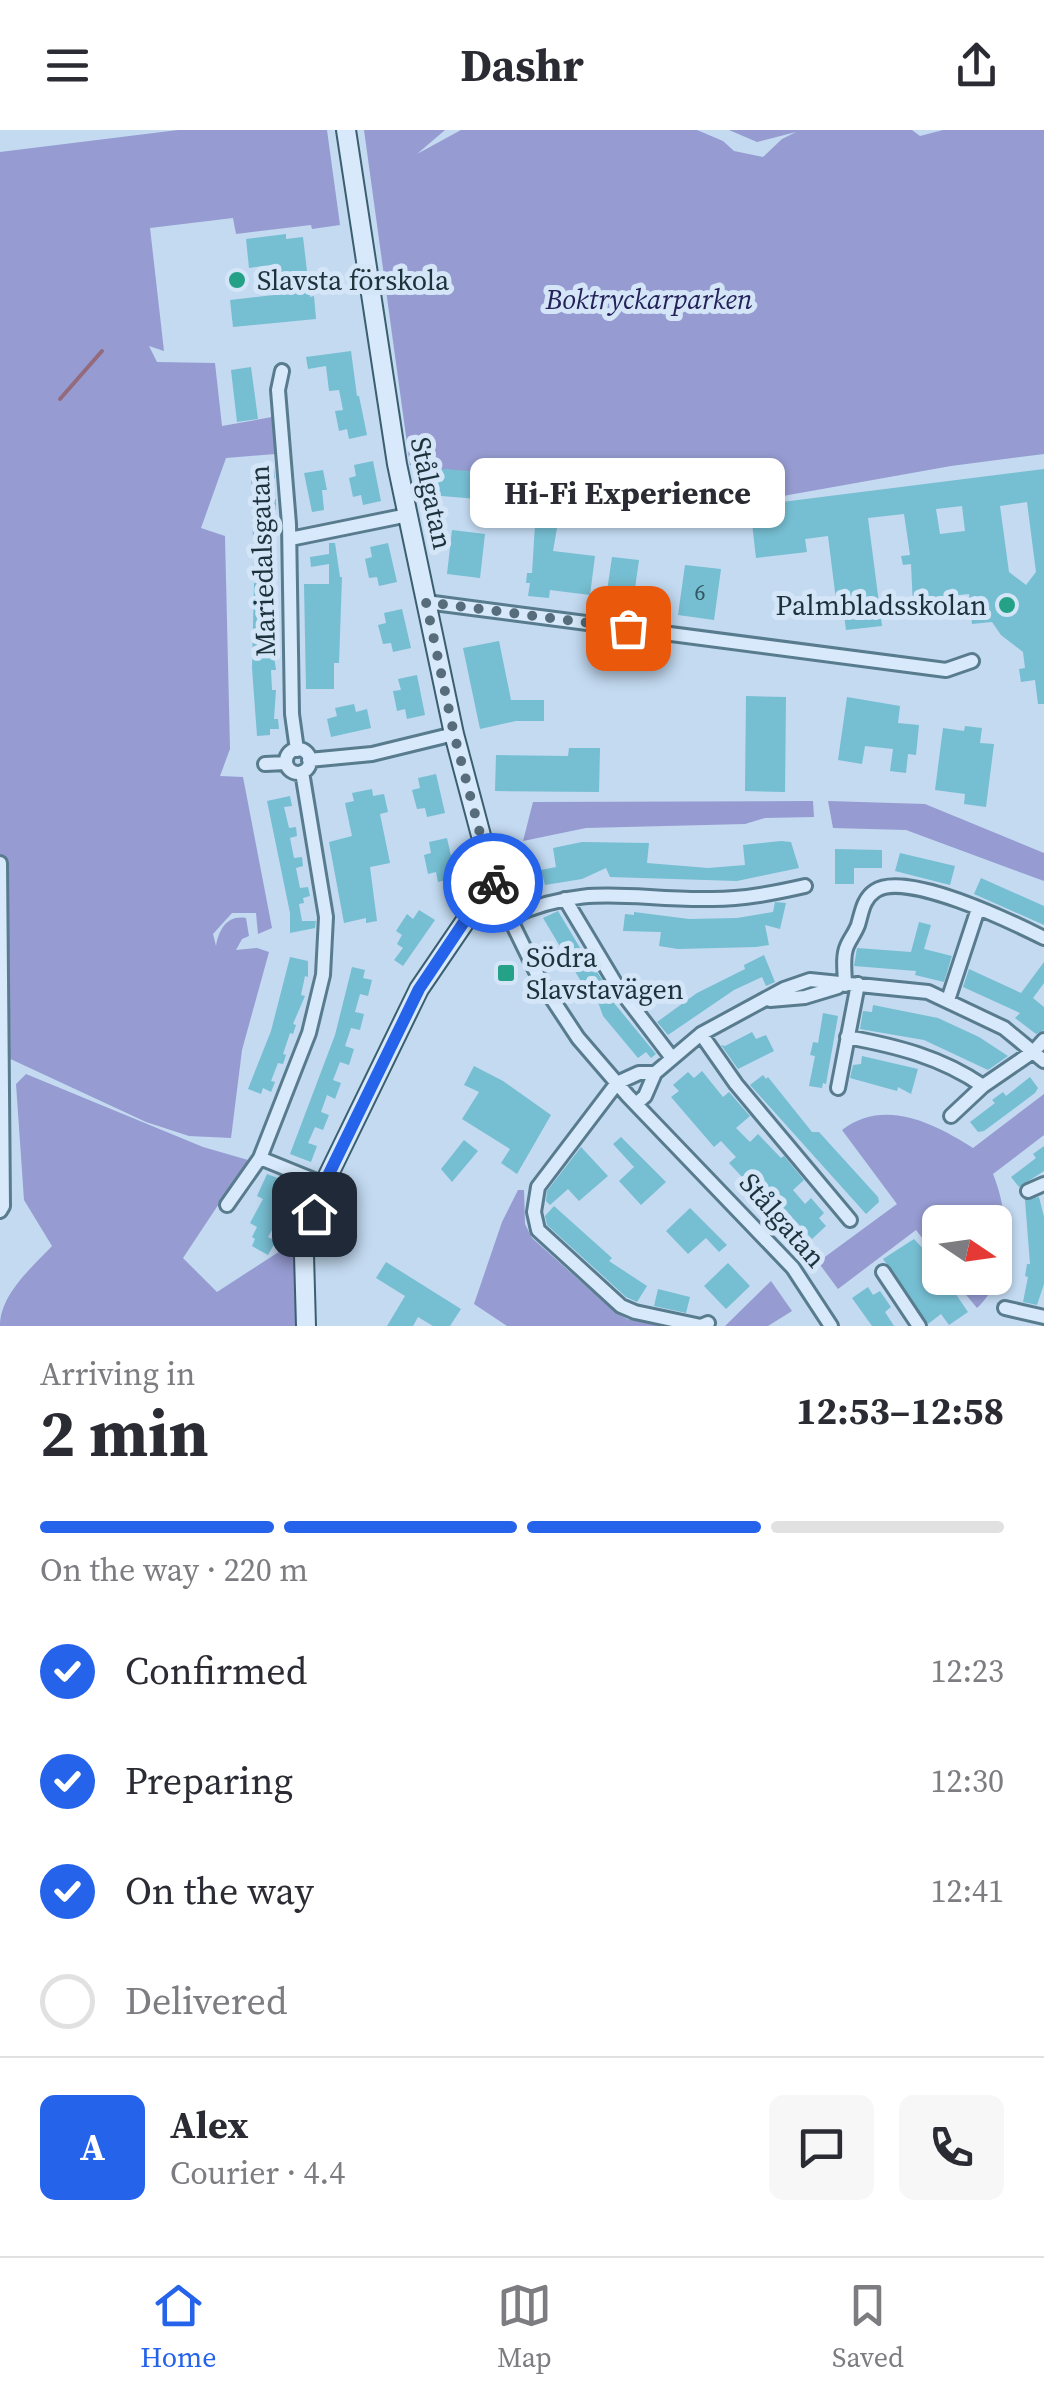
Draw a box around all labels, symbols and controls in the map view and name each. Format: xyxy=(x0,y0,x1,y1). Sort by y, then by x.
text: Dashr xyxy=(460,34,584,96)
icon: menu xyxy=(40,38,95,93)
icon: share xyxy=(949,38,1004,93)
place label: Slavsta förskola xyxy=(257,261,450,299)
marker: Slavsta förskola xyxy=(226,269,248,291)
park label: Boktryckarparken xyxy=(544,280,753,318)
street label: Stålgatan xyxy=(402,433,462,553)
callout: Hi-Fi Experience xyxy=(470,458,786,528)
street label: Mariedalsgatan xyxy=(240,464,284,658)
text: Hi-Fi Experience xyxy=(504,471,751,515)
house number: 6 xyxy=(694,577,706,607)
pin xyxy=(586,586,671,671)
place label: Palmbladsskolan xyxy=(776,586,987,624)
marker: Palmbladsskolan xyxy=(996,594,1018,616)
icon: bag xyxy=(601,601,656,656)
courier xyxy=(443,833,543,933)
icon: bike xyxy=(466,856,521,911)
place label: Södra Slavstavägen xyxy=(526,938,684,1008)
marker: Södra Slavstavägen xyxy=(495,962,517,984)
street label: Stålgatan xyxy=(731,1165,835,1275)
pin xyxy=(272,1172,357,1257)
icon: home xyxy=(287,1187,342,1242)
north arrow xyxy=(922,1205,1012,1295)
map controls xyxy=(922,1205,1012,1295)
text: Arriving in xyxy=(40,1352,195,1396)
text: 12:53–12:58 xyxy=(796,1385,1004,1437)
text: 2 min xyxy=(40,1389,209,1478)
text: On the way · 220 m xyxy=(40,1548,308,1592)
icon: check xyxy=(40,1644,95,1699)
text: Confirmed xyxy=(125,1645,307,1697)
text: 12:23 xyxy=(930,1649,1004,1693)
icon: check xyxy=(40,1754,95,1809)
text: Preparing xyxy=(125,1755,293,1807)
text: 12:30 xyxy=(930,1759,1004,1803)
icon: check xyxy=(40,1864,95,1919)
text: On the way xyxy=(125,1865,314,1917)
text: 12:41 xyxy=(930,1869,1004,1913)
text: Delivered xyxy=(125,1975,288,2027)
button: chat xyxy=(769,2095,874,2200)
button: phone xyxy=(899,2095,1004,2200)
text: Alex xyxy=(170,2099,248,2151)
text: A xyxy=(80,2121,105,2173)
text: Courier · 4.4 xyxy=(170,2151,345,2195)
tab: Home xyxy=(140,2278,217,2376)
tab: Map xyxy=(497,2278,552,2376)
tab: Saved xyxy=(832,2278,904,2376)

